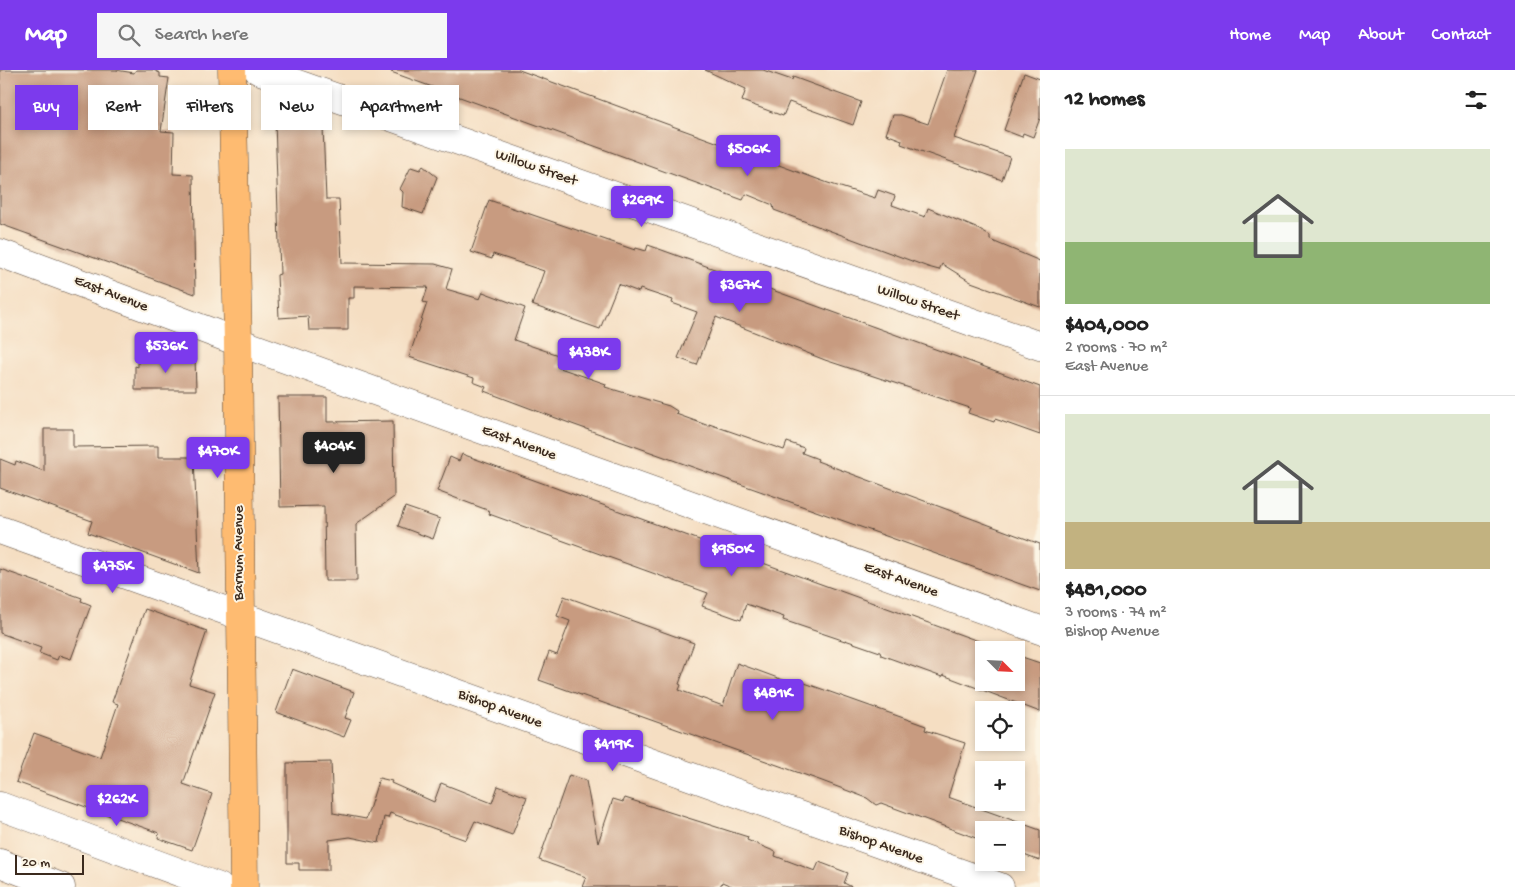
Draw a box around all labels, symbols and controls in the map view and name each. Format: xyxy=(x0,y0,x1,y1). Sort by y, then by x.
search box xyxy=(97,13,447,58)
text: Map xyxy=(25,21,67,50)
icon: search xyxy=(115,21,143,49)
text: Search here xyxy=(155,24,248,47)
text: Home xyxy=(1229,25,1271,46)
text: Map xyxy=(1299,25,1330,46)
text: About xyxy=(1358,25,1404,46)
text: Contact xyxy=(1432,25,1490,46)
chip: Buy xyxy=(15,85,78,130)
chip: Rent xyxy=(88,85,158,130)
chip: Filters xyxy=(168,85,251,130)
chip: New xyxy=(261,85,332,130)
chip: Apartment xyxy=(342,85,459,130)
icon: filters xyxy=(1462,86,1490,114)
text: 12 homes xyxy=(1065,88,1144,113)
pin: $506K xyxy=(713,134,783,177)
text: $506K xyxy=(727,141,769,160)
street label: Willow Street xyxy=(493,146,581,191)
icon: home xyxy=(1233,181,1323,271)
pin: $269K xyxy=(607,186,677,228)
text: $269K xyxy=(622,192,662,211)
pin: $367K xyxy=(705,270,775,313)
street label: East Avenue xyxy=(71,272,151,316)
text: $367K xyxy=(720,277,760,296)
street label: Willow Street xyxy=(875,281,963,326)
text: $404,000 xyxy=(1065,314,1149,339)
pin: $536K xyxy=(131,332,201,374)
text: $536K xyxy=(146,338,186,357)
pin: $438K xyxy=(554,338,624,380)
text: 2 rooms · 70 m² xyxy=(1065,339,1168,358)
text: $438K xyxy=(569,344,609,363)
text: East Avenue xyxy=(1065,358,1148,377)
street label: East Avenue xyxy=(479,421,559,465)
pin: $404K xyxy=(299,432,369,474)
pin: $470K xyxy=(183,436,253,479)
text: $404K xyxy=(314,438,354,457)
text: $470K xyxy=(198,443,238,462)
icon: home xyxy=(1233,447,1323,537)
street label: Barnum Avenue xyxy=(230,505,248,601)
pin: $950K xyxy=(697,534,767,577)
text: $950K xyxy=(711,541,753,560)
pin: $475K xyxy=(78,552,148,594)
text: $475K xyxy=(93,558,133,577)
street label: East Avenue xyxy=(861,558,941,602)
text: $481,000 xyxy=(1065,579,1147,604)
text: 3 rooms · 74 m² xyxy=(1065,604,1167,623)
text: Bishop Avenue xyxy=(1065,623,1159,642)
north arrow xyxy=(975,641,1025,691)
map controls xyxy=(975,641,1025,871)
pin: $481K xyxy=(738,678,808,721)
street label: Bishop Avenue xyxy=(454,685,545,733)
text: $481K xyxy=(754,685,792,704)
button: locate xyxy=(975,701,1025,751)
pin: $419K xyxy=(578,730,648,772)
text: $419K xyxy=(594,736,632,755)
button: + xyxy=(975,761,1025,811)
pin: $262K xyxy=(82,784,152,827)
text: $262K xyxy=(97,791,137,810)
street label: Bishop Avenue xyxy=(835,821,926,869)
button: − xyxy=(975,821,1025,871)
scale bar xyxy=(15,852,84,875)
text: 20 m xyxy=(22,855,50,872)

